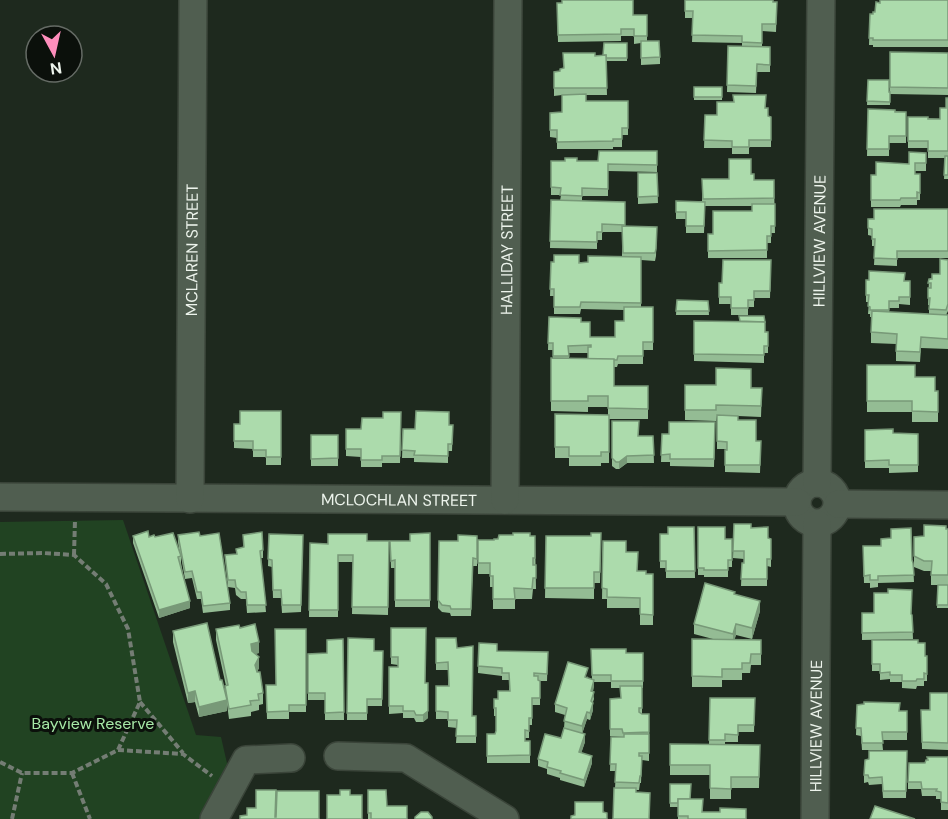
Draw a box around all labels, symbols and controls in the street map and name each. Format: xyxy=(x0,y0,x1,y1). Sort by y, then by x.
north arrow xyxy=(24,24,84,84)
text: N xyxy=(49,57,63,80)
street label: HILLVIEW AVENUE xyxy=(808,175,831,307)
street label: MCLAREN STREET xyxy=(181,184,203,316)
street label: HALLIDAY STREET xyxy=(496,185,518,315)
street label: MCLOCHLAN STREET xyxy=(321,489,477,511)
street label: HILLVIEW AVENUE xyxy=(805,660,827,792)
park label: Bayview Reserve xyxy=(32,713,154,734)

